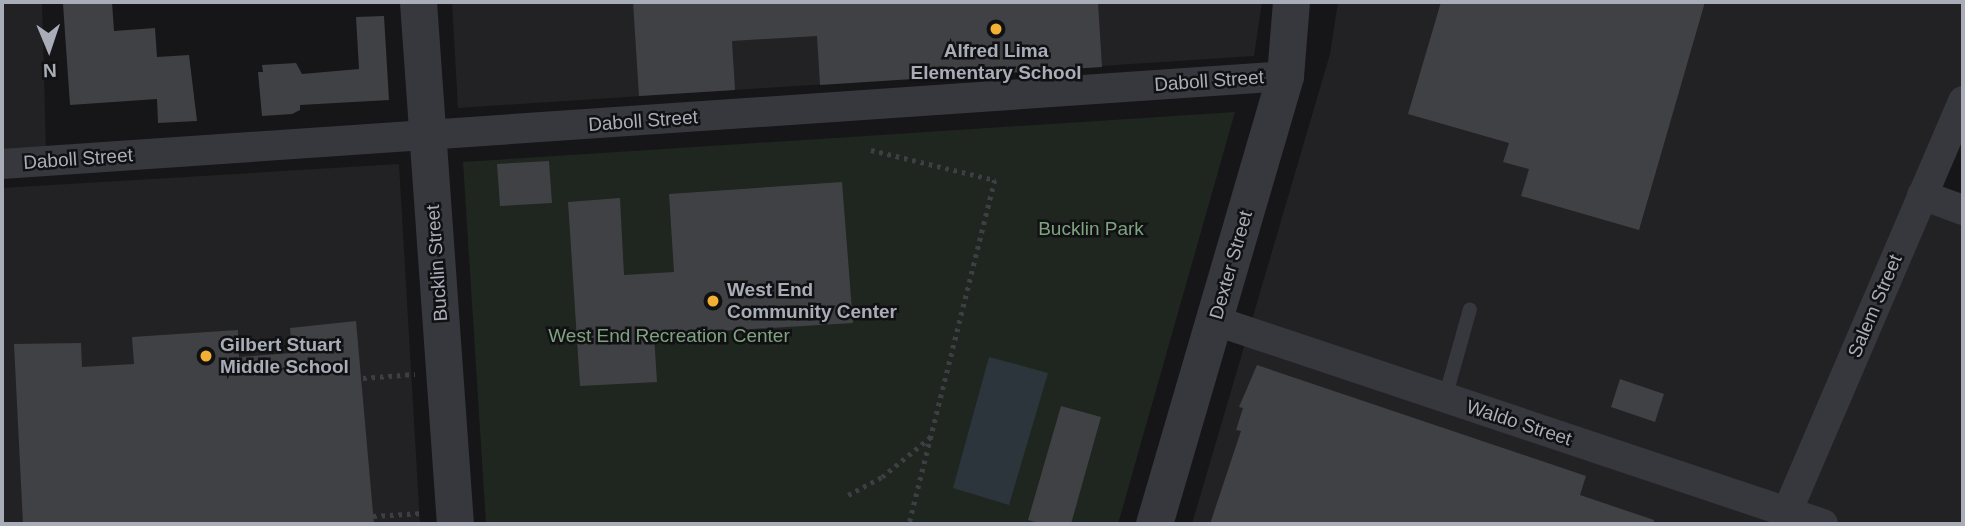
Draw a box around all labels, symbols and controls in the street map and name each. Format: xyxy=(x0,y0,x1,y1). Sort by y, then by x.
north arrow xyxy=(14,14,84,84)
marker: Alfred Lima Elementary School xyxy=(988,21,1004,37)
place label: Alfred Lima Elementary School xyxy=(910,40,1082,84)
text: N xyxy=(43,60,57,81)
street label: Daboll Street xyxy=(1153,66,1265,96)
street label: Daboll Street xyxy=(587,106,699,136)
street label: Daboll Street xyxy=(22,144,134,174)
street label: Bucklin Street xyxy=(422,204,452,322)
street label: Dexter Street xyxy=(1205,208,1257,322)
park label: Bucklin Park xyxy=(1038,218,1144,240)
street label: Salem Street xyxy=(1843,251,1907,361)
place label: West End Community Center xyxy=(727,279,897,323)
marker: West End Community Center xyxy=(705,293,721,309)
park label: West End Recreation Center xyxy=(548,325,790,347)
place label: Gilbert Stuart Middle School xyxy=(220,334,349,378)
marker: Gilbert Stuart Middle School xyxy=(198,348,214,364)
street label: Waldo Street xyxy=(1464,395,1574,451)

